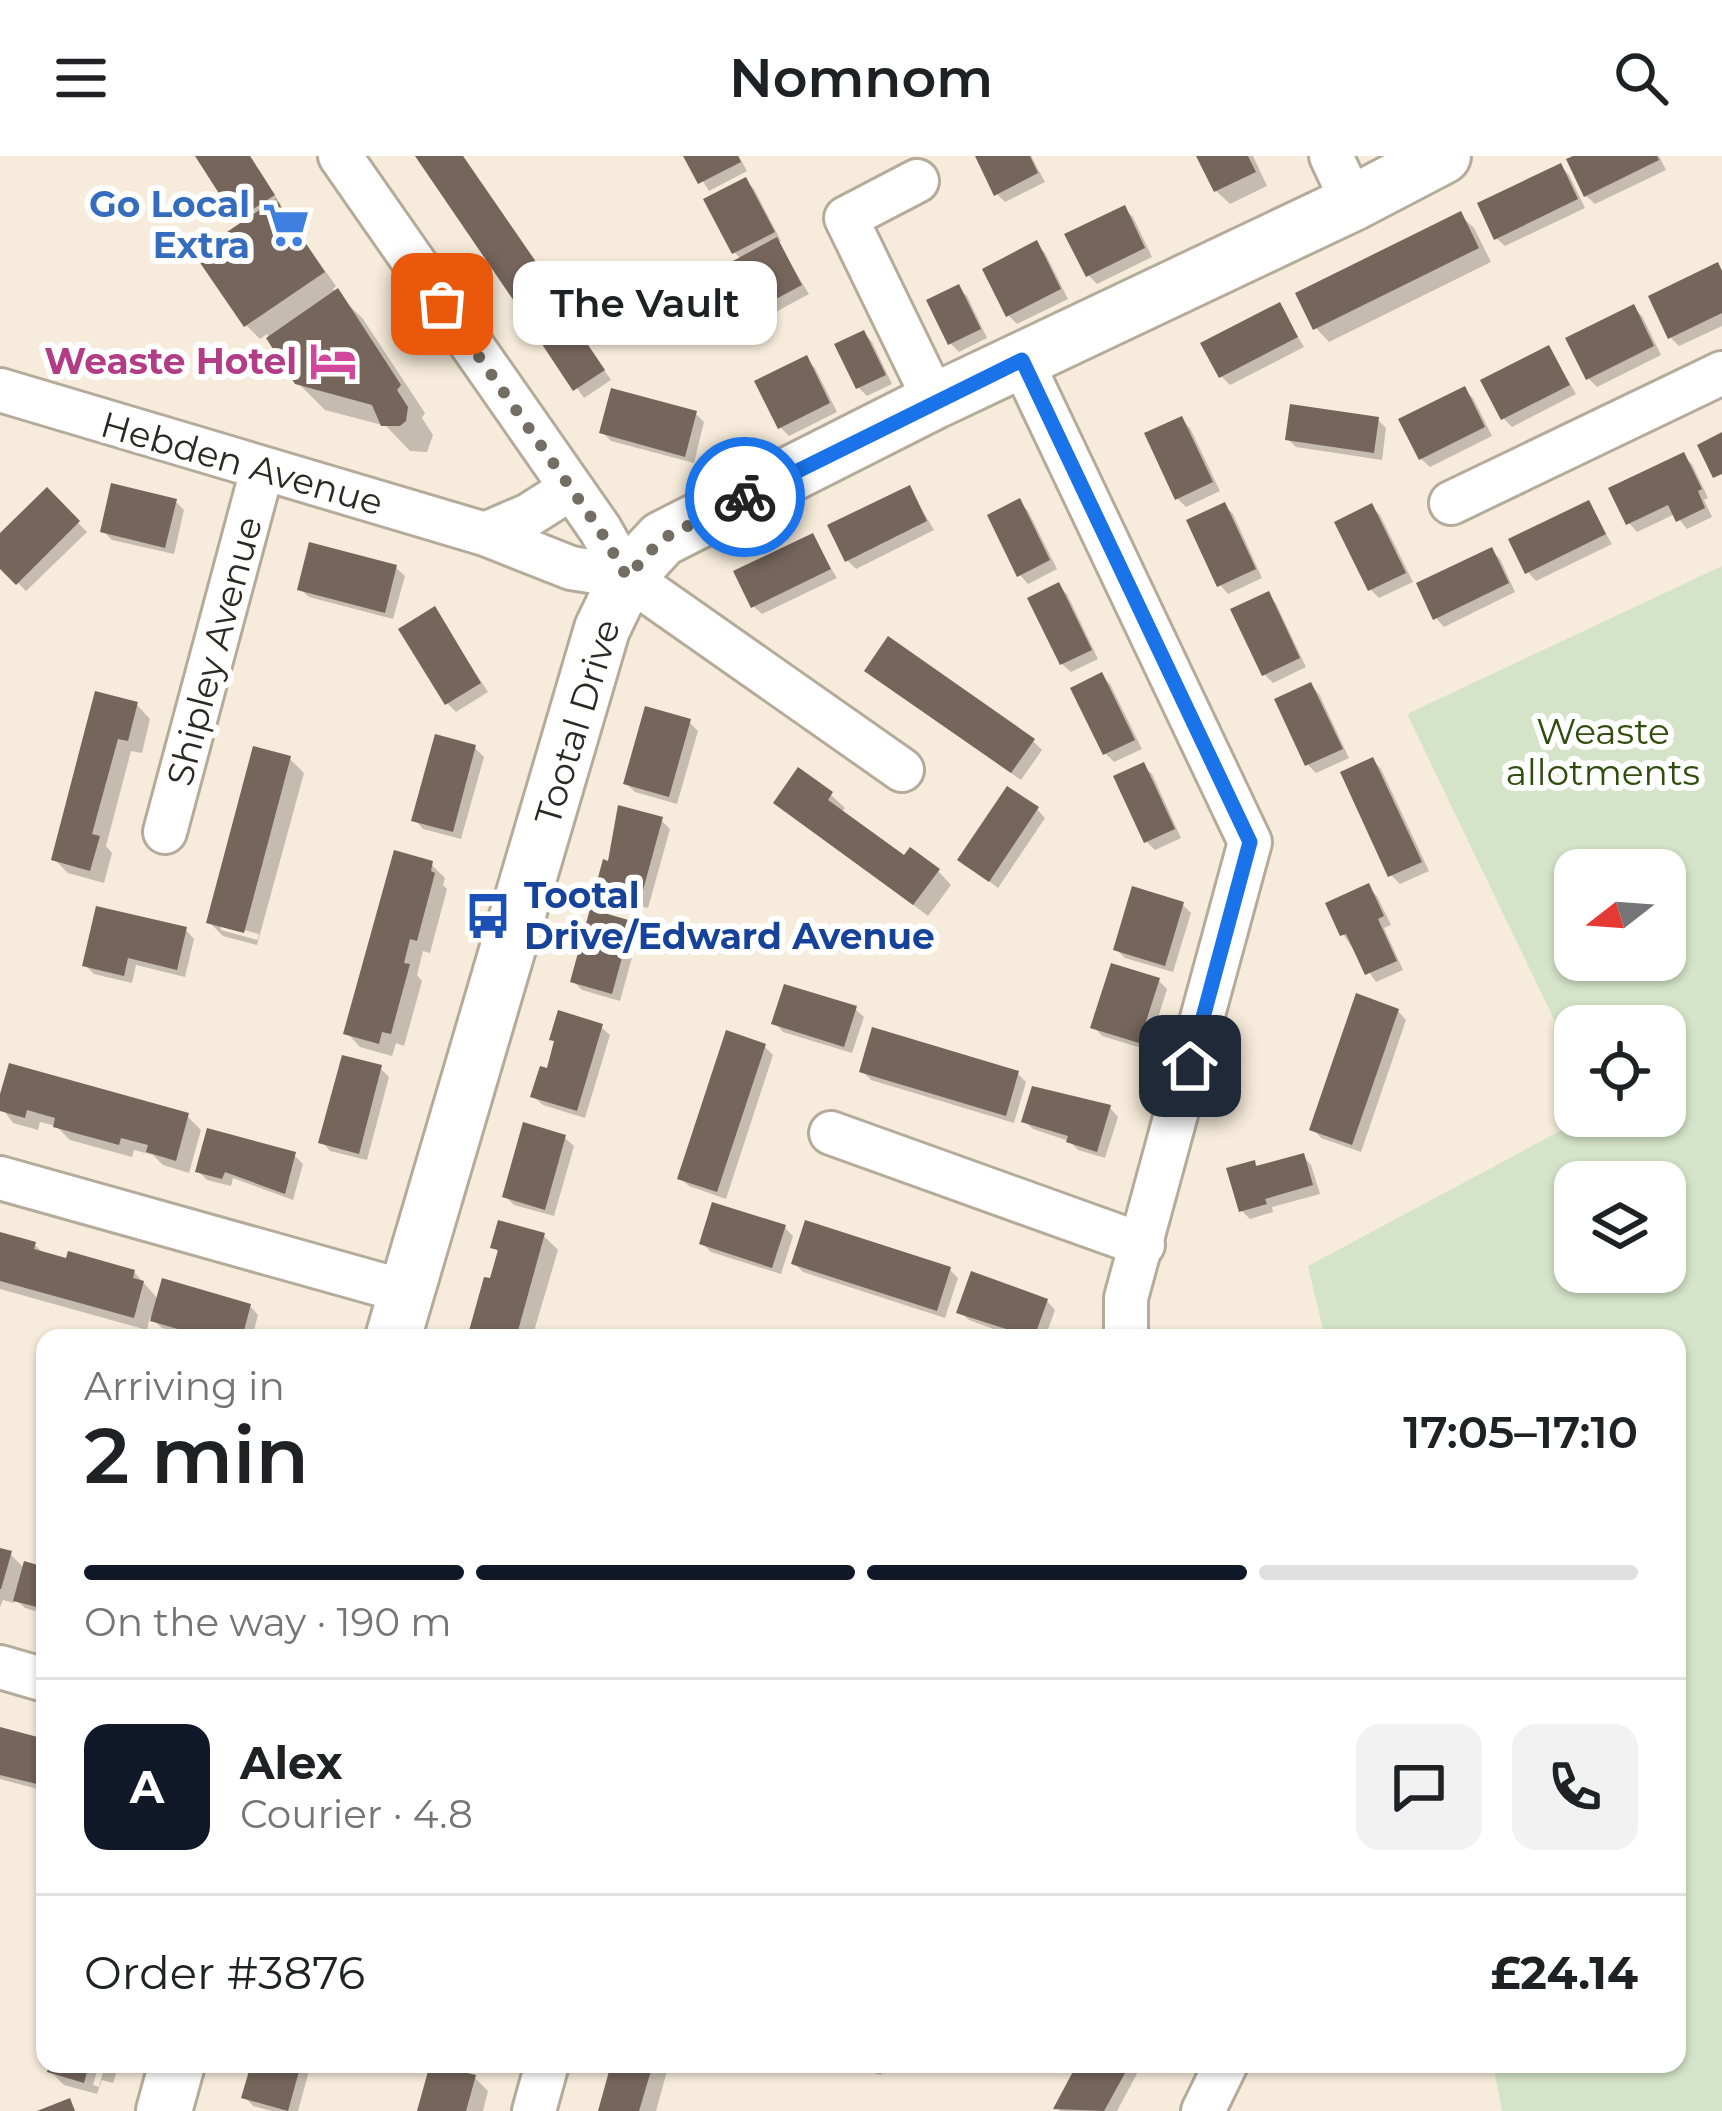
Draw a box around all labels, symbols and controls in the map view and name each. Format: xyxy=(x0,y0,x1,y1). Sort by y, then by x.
icon: menu xyxy=(48,45,114,111)
text: Nomnom xyxy=(729,45,993,111)
icon: search xyxy=(1608,45,1674,111)
place label: Go Local Extra xyxy=(89,182,250,267)
supermarket icon: Go Local Extra xyxy=(261,200,311,250)
pin xyxy=(391,253,493,355)
callout: The Vault xyxy=(514,262,778,346)
icon: bag xyxy=(409,271,475,337)
text: The Vault xyxy=(550,279,740,327)
hotel icon: Weaste Hotel xyxy=(308,336,358,386)
place label: Weaste Hotel xyxy=(44,339,297,383)
street label: Hebden Avenue xyxy=(96,402,388,524)
courier xyxy=(685,437,805,557)
icon: bike xyxy=(712,464,778,530)
street label: Shipley Avenue xyxy=(157,512,271,790)
street label: Tootal Drive xyxy=(525,614,629,830)
park label: Weaste allotments xyxy=(1506,709,1700,794)
north arrow xyxy=(1554,849,1686,981)
map controls xyxy=(1554,849,1686,1293)
place label: Tootal Drive/Edward Avenue xyxy=(524,873,935,958)
bus stop icon: Tootal Drive/Edward Avenue xyxy=(463,891,513,941)
button: locate xyxy=(1554,1005,1686,1137)
pin xyxy=(1139,1015,1241,1117)
icon: home xyxy=(1157,1033,1223,1099)
button: layers xyxy=(1554,1161,1686,1293)
text: Arriving in xyxy=(84,1362,285,1410)
text: 17:05–17:10 xyxy=(1403,1404,1638,1459)
text: 2 min xyxy=(84,1407,309,1503)
text: On the way · 190 m xyxy=(84,1598,452,1646)
button: chat xyxy=(1356,1724,1482,1850)
button: phone xyxy=(1512,1724,1638,1850)
text: Alex xyxy=(240,1735,343,1790)
text: A xyxy=(130,1759,164,1814)
text: Courier · 4.8 xyxy=(240,1790,473,1838)
text: Order #3876 xyxy=(84,1945,365,2000)
text: £24.14 xyxy=(1491,1945,1638,2000)

